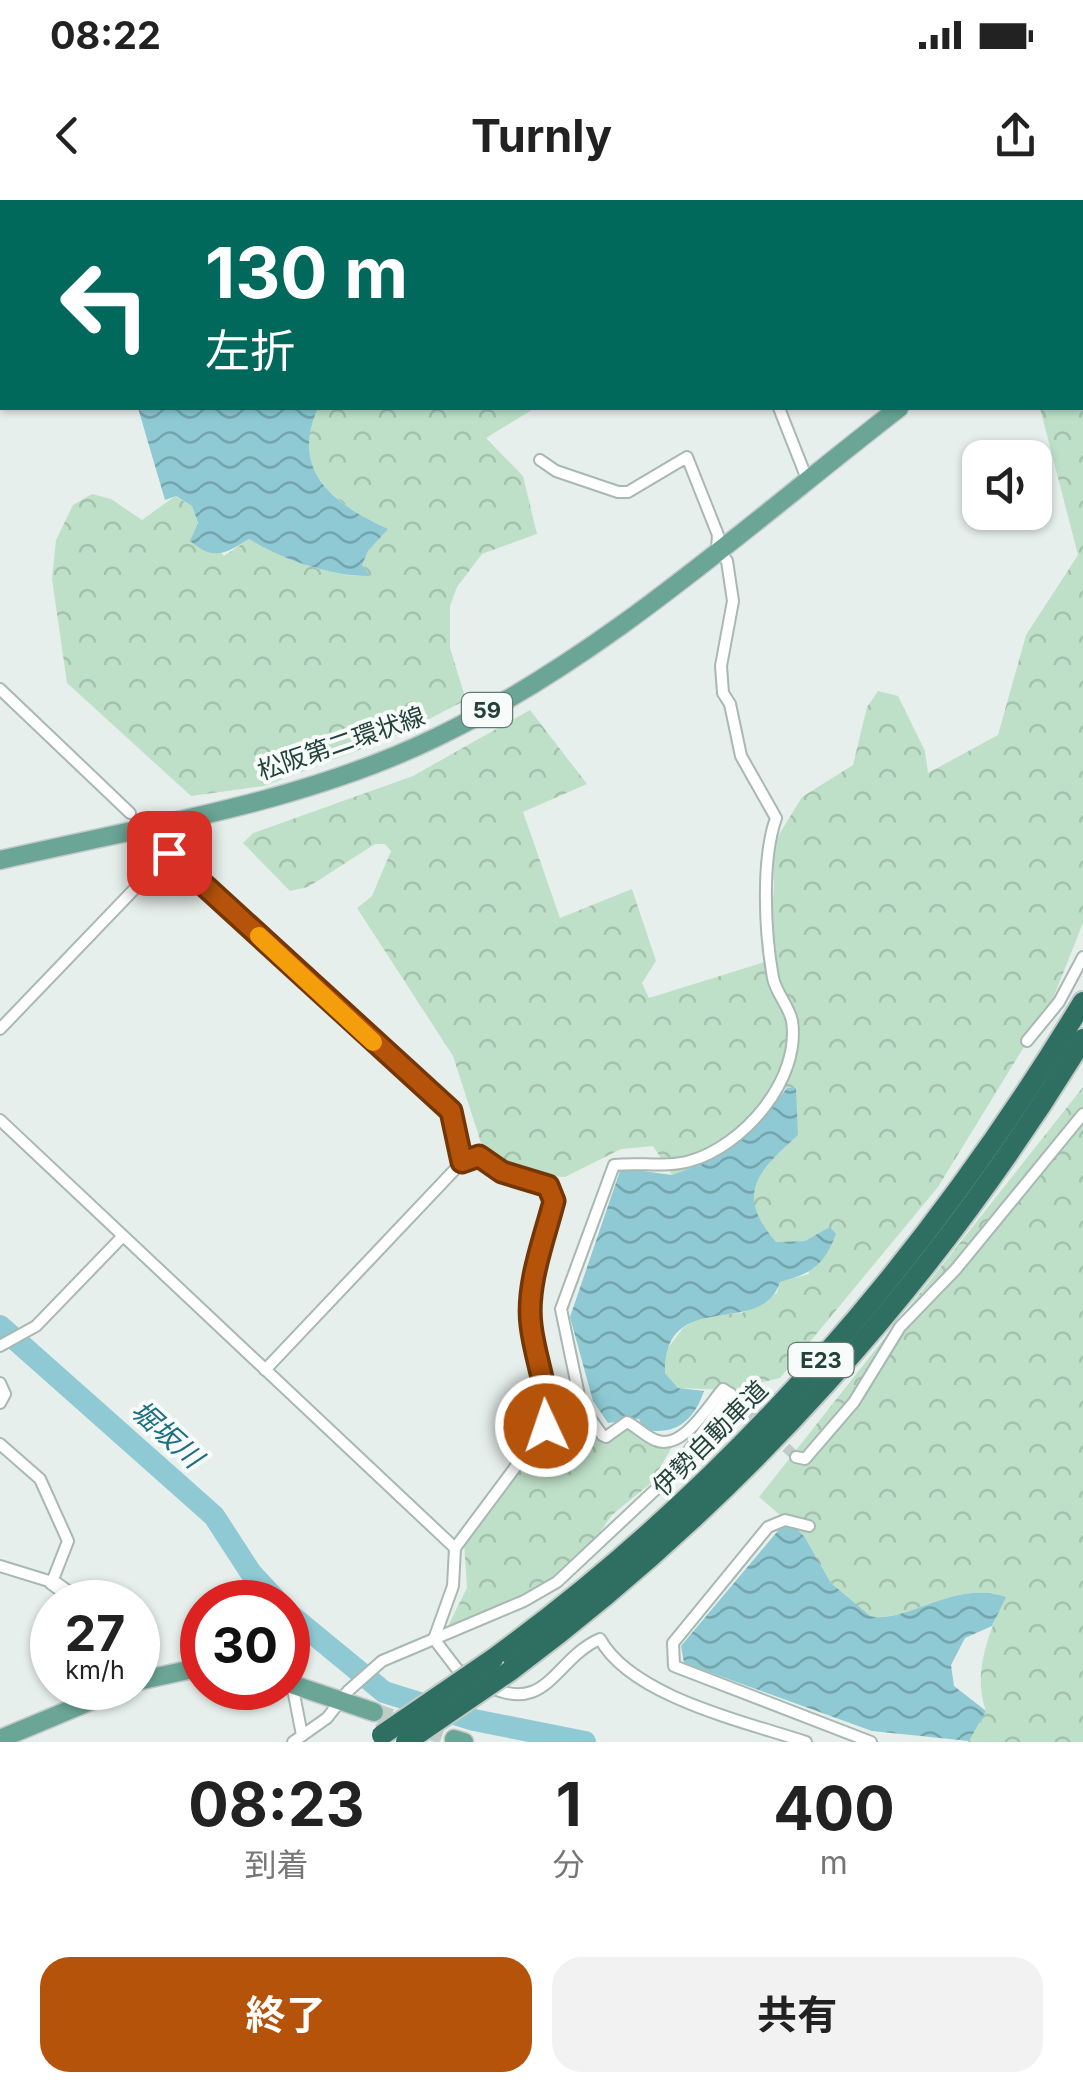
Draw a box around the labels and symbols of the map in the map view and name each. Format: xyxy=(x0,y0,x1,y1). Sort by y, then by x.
road number: 59 xyxy=(462,693,512,727)
street label: 松阪第二環状線 xyxy=(253,700,429,786)
pin xyxy=(127,811,212,896)
road number: E23 xyxy=(788,1343,854,1377)
position arrow xyxy=(494,1374,598,1478)
street label: 伊勢自動車道 xyxy=(646,1374,774,1502)
water label: 堀坂川 xyxy=(124,1393,212,1477)
speed limit sign: 30 xyxy=(180,1580,310,1710)

